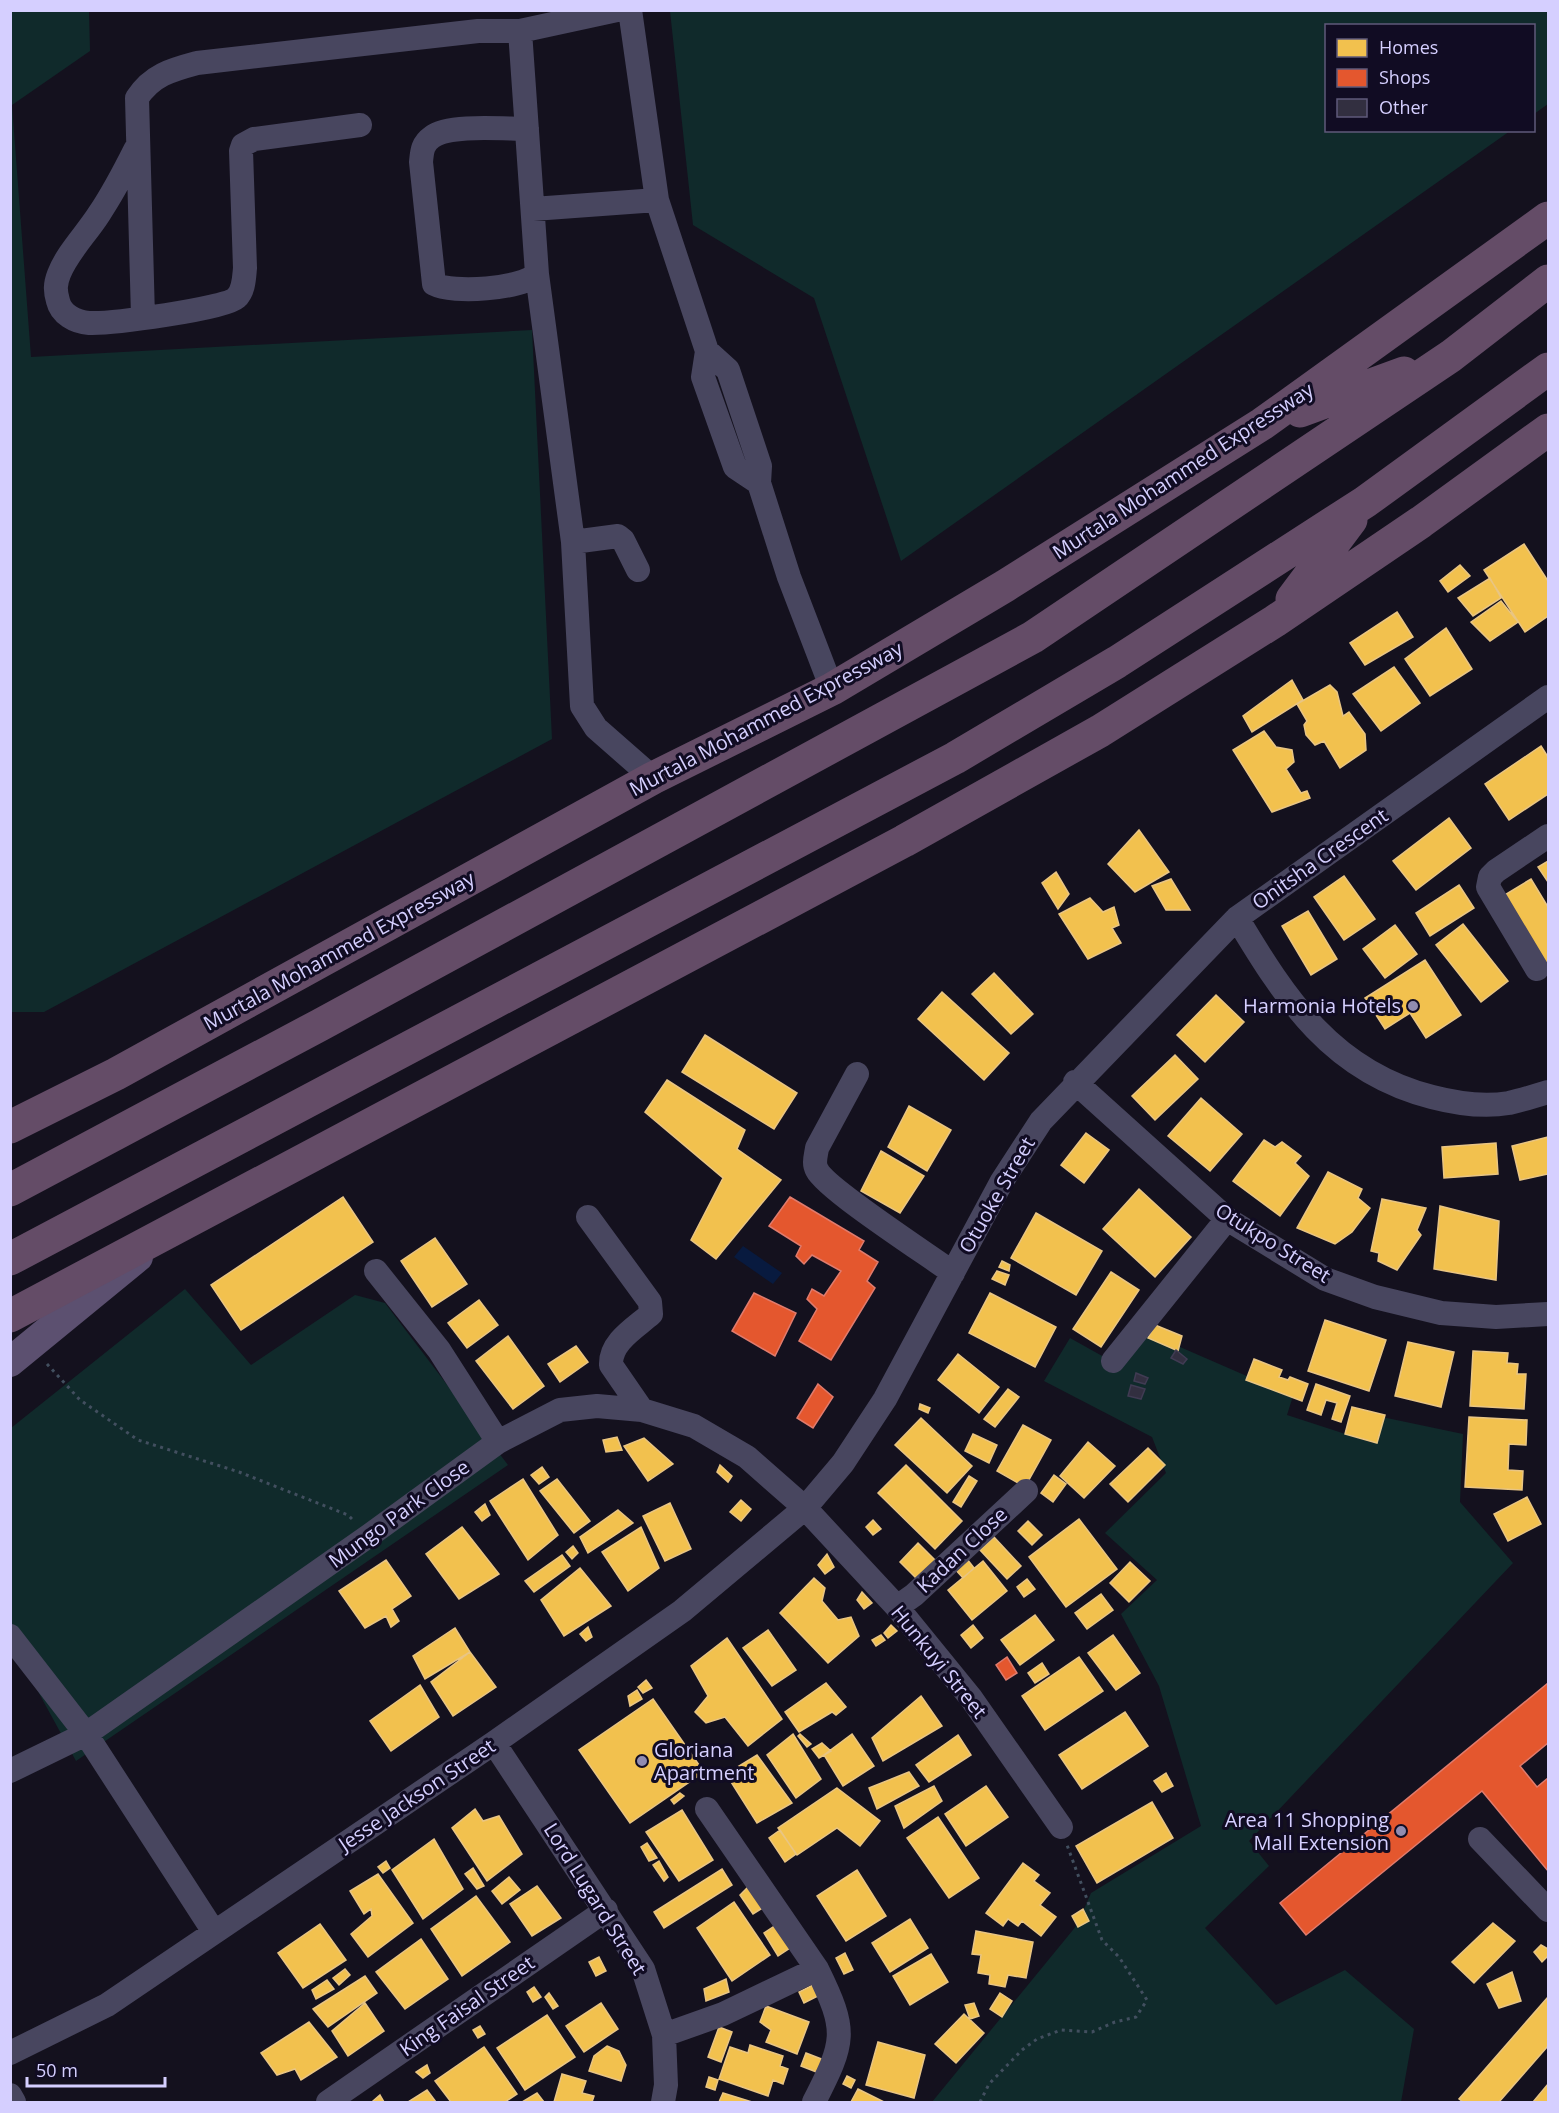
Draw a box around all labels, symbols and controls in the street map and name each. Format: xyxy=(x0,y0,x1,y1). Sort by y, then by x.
legend xyxy=(1325,24,1535,132)
text: Homes xyxy=(1379,35,1438,59)
text: Shops xyxy=(1379,65,1430,89)
text: Other xyxy=(1379,95,1429,119)
street label: Murtala Mohammed Expressway xyxy=(1047,375,1319,565)
street label: Murtala Mohammed Expressway xyxy=(624,634,908,802)
street label: Onitsha Crescent xyxy=(1247,802,1393,915)
street label: Murtala Mohammed Expressway xyxy=(198,864,480,1037)
place label: Harmonia Hotels xyxy=(1243,992,1401,1019)
marker: Harmonia Hotels xyxy=(1406,999,1420,1013)
street label: Otuoke Street xyxy=(952,1132,1041,1258)
street label: Otukpo Street xyxy=(1211,1196,1336,1289)
street label: Mungo Park Close xyxy=(323,1453,475,1574)
street label: Kadan Close xyxy=(911,1501,1013,1599)
street label: Hunkuyi Street xyxy=(885,1599,993,1724)
street label: Jesse Jackson Street xyxy=(331,1732,500,1858)
place label: Gloriana Apartment xyxy=(654,1736,754,1786)
marker: Gloriana Apartment xyxy=(635,1754,649,1768)
place label: Area 11 Shopping Mall Extension xyxy=(1225,1806,1389,1856)
street label: Lord Lugard Street xyxy=(538,1818,653,1980)
marker: Area 11 Shopping Mall Extension xyxy=(1394,1824,1408,1838)
street label: King Faisal Street xyxy=(394,1949,540,2062)
scale bar xyxy=(27,2050,165,2088)
text: 50 m xyxy=(36,2058,78,2082)

